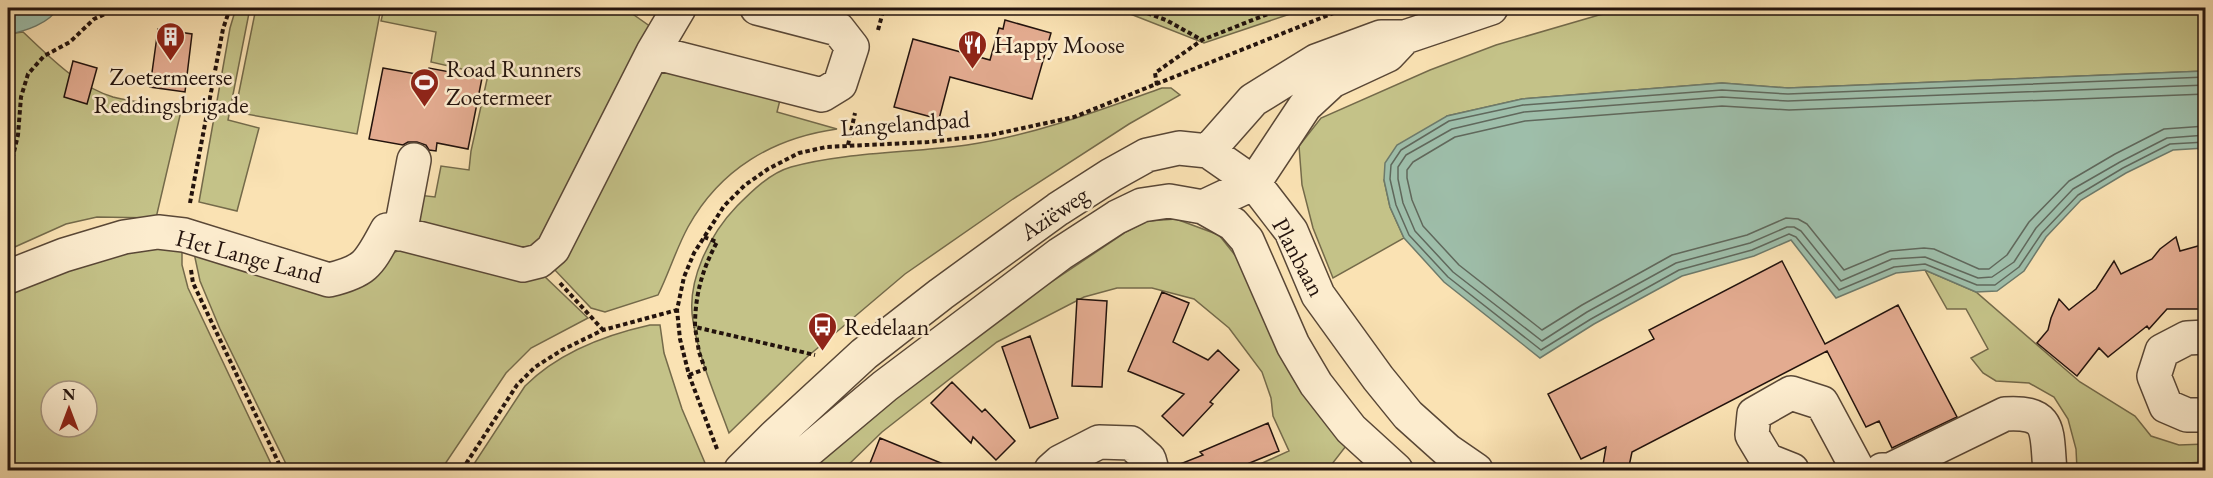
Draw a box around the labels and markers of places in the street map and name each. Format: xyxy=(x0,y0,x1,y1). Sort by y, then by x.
building icon: Zoetermeerse Reddingsbrigade xyxy=(155,20,187,62)
restaurant icon: Happy Moose xyxy=(957,28,989,70)
place label: Happy Moose xyxy=(994,29,1125,60)
place label: Road Runners Zoetermeer xyxy=(446,53,581,112)
place label: Zoetermeerse Reddingsbrigade xyxy=(93,61,249,120)
sports icon: Road Runners Zoetermeer xyxy=(409,66,441,108)
bus stop icon: Redelaan xyxy=(807,310,839,352)
place label: Redelaan xyxy=(844,311,930,342)

